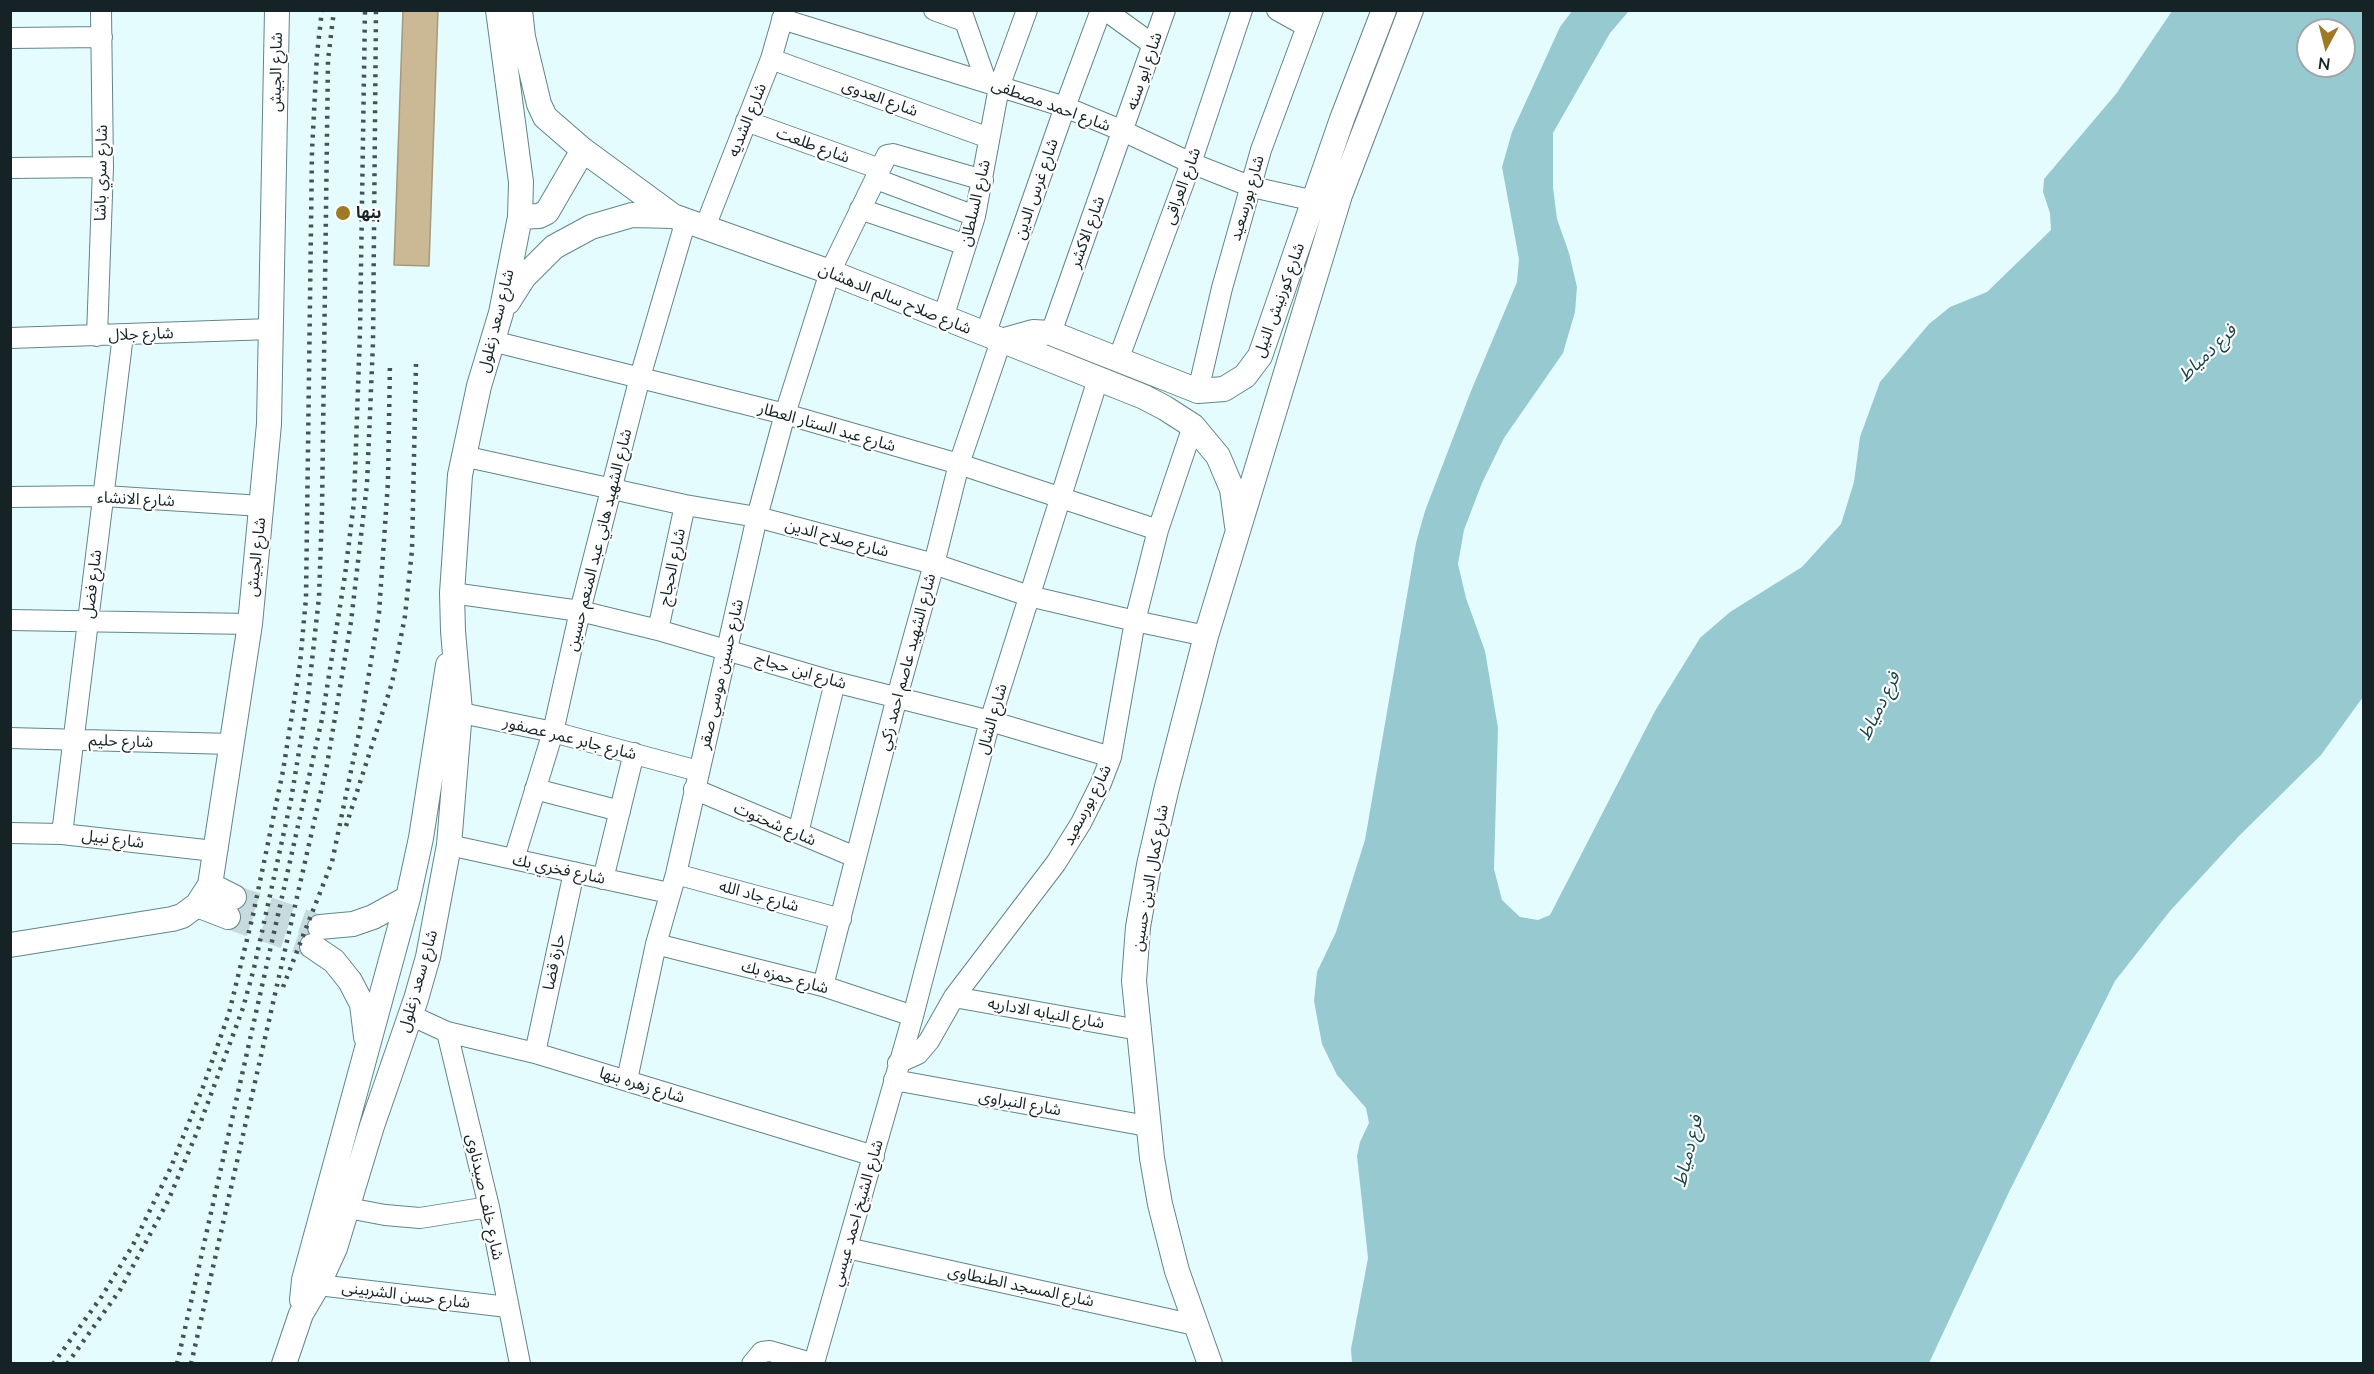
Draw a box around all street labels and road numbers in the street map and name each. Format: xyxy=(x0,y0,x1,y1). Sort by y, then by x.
street label: شارع ابو سنه xyxy=(1122,30,1166,112)
street label: شارع الجيش xyxy=(266,32,286,112)
street label: شارع العدوى xyxy=(839,75,921,121)
street label: شارع احمد مصطفى xyxy=(989,75,1113,135)
street label: شارع الشديه xyxy=(724,80,770,160)
street label: شارع طلعت xyxy=(774,123,852,167)
street label: شارع سري باشا xyxy=(91,125,111,221)
street label: شارع غرس الدين xyxy=(1010,136,1062,242)
street label: شارع العراقى xyxy=(1159,145,1205,227)
street label: شارع بورسعيد xyxy=(1226,153,1268,243)
street label: شارع السلطان xyxy=(956,158,994,248)
street label: شارع الاكشر xyxy=(1065,194,1109,270)
street label: شارع كورنيش النيل xyxy=(1249,240,1309,360)
street label: شارع صلاح سالم الدهشان xyxy=(816,260,974,338)
street label: شارع سعد زغلول xyxy=(474,267,518,375)
street label: شارع جلال xyxy=(108,323,174,345)
street label: شارع عبد الستار العطار xyxy=(756,398,898,456)
street label: شارع الشهيد هاني عبد المنعم حسين xyxy=(562,427,636,653)
street label: شارع الانشاء xyxy=(97,487,175,511)
street label: شارع صلاح الدين xyxy=(783,515,891,561)
street label: شارع الجيش xyxy=(242,516,270,598)
street label: شارع الحجاج xyxy=(654,527,690,607)
street label: شارع فضل xyxy=(78,548,106,620)
street label: شارع الشهيد عاصم احمد زكي xyxy=(874,571,940,753)
street label: شارع حسين موسي صقر xyxy=(694,597,748,751)
street label: شارع ابن حجاج xyxy=(753,649,849,693)
street label: شارع الشال xyxy=(973,681,1011,757)
street label: شارع جابر عمر عصفور xyxy=(502,712,638,764)
street label: شارع حليم xyxy=(88,730,154,752)
street label: شارع بورسعيد xyxy=(1058,761,1116,849)
street label: شارع شحتوت xyxy=(731,798,819,850)
street label: شارع كمال الدين حسين xyxy=(1128,803,1172,953)
street label: شارع نبيل xyxy=(81,826,145,852)
street label: شارع فخري بك xyxy=(511,850,607,888)
street label: شارع جاد الله xyxy=(717,876,801,916)
street label: شارع سعد زغلول xyxy=(394,928,442,1034)
street label: حارة قضا xyxy=(539,932,569,992)
street label: شارع حمزه بك xyxy=(739,956,831,998)
street label: شارع النيابه الاداريه xyxy=(986,993,1106,1033)
street label: شارع زهره بنها xyxy=(597,1063,687,1107)
street label: شارع النبراوى xyxy=(977,1086,1063,1120)
street label: شارع خلف صيدناوى xyxy=(462,1132,508,1262)
street label: شارع الشيخ احمد عيسي xyxy=(827,1137,887,1289)
street label: شارع المسجد الطنطاوى xyxy=(946,1261,1096,1311)
street label: شارع حسن الشربينى xyxy=(341,1278,471,1312)

